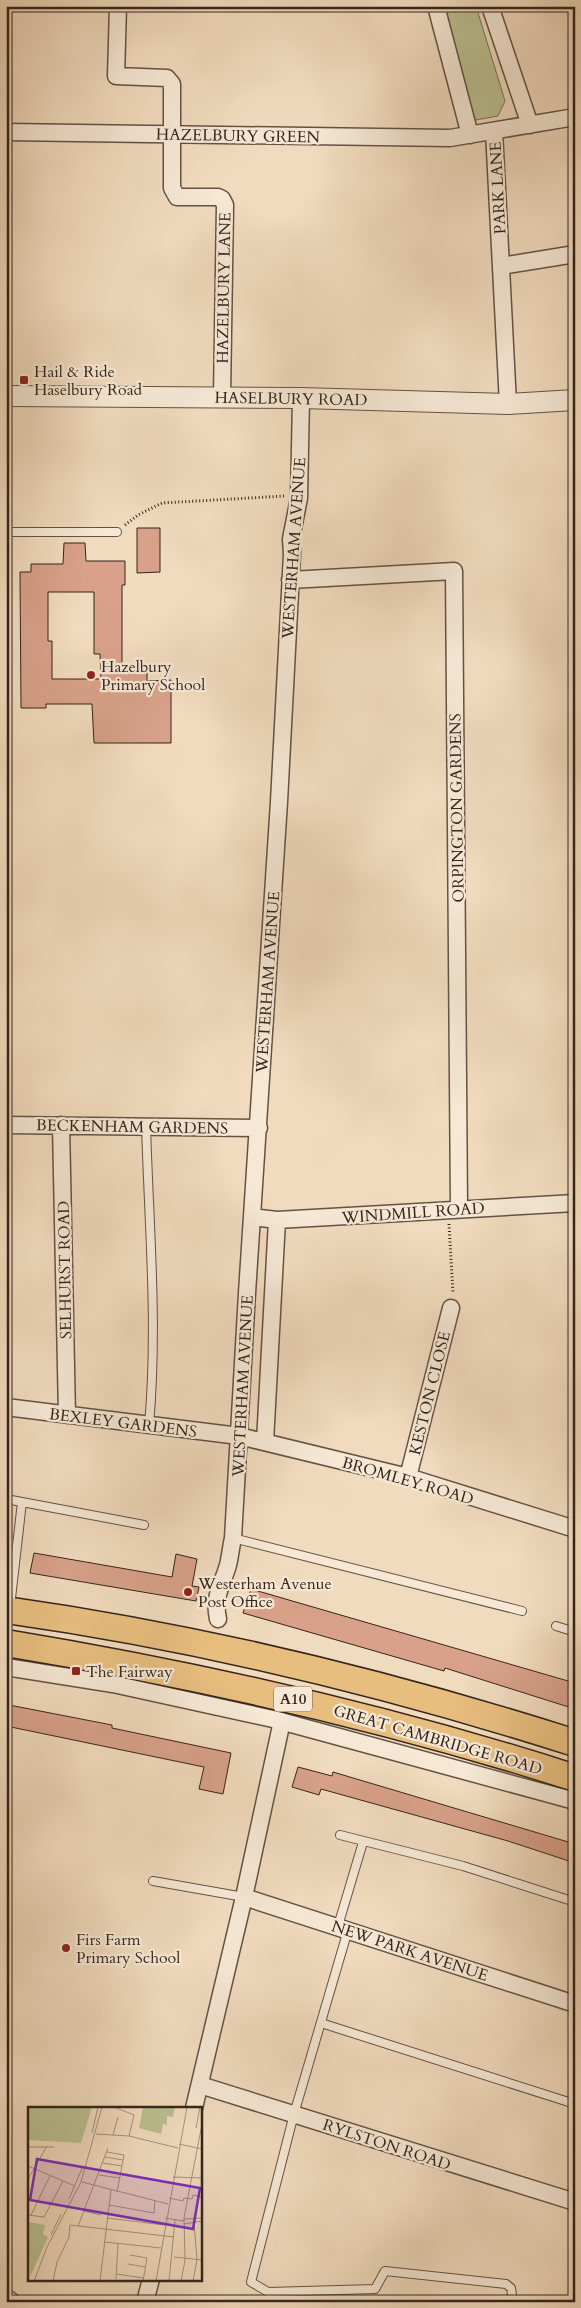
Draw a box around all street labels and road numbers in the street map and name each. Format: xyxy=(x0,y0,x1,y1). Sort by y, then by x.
street label: HAZELBURY GREEN xyxy=(156,124,321,148)
street label: PARK LANE xyxy=(485,141,511,235)
street label: HAZELBURY LANE xyxy=(212,212,236,364)
street label: HASELBURY ROAD xyxy=(214,387,368,411)
street label: WESTERHAM AVENUE xyxy=(277,456,311,641)
street label: ORPINGTON GARDENS xyxy=(444,713,470,903)
street label: WESTERHAM AVENUE xyxy=(251,890,285,1075)
street label: BECKENHAM GARDENS xyxy=(36,1114,228,1140)
street label: WINDMILL ROAD xyxy=(340,1197,485,1229)
street label: SELHURST ROAD xyxy=(53,1201,77,1339)
street label: WESTERHAM AVENUE xyxy=(227,1294,259,1478)
street label: KESTON CLOSE xyxy=(404,1329,456,1457)
street label: BEXLEY GARDENS xyxy=(48,1403,198,1443)
street label: BROMLEY ROAD xyxy=(339,1452,476,1510)
road number: A10 xyxy=(274,1686,312,1712)
street label: GREAT CAMBRIDGE ROAD xyxy=(331,1700,545,1780)
street label: NEW PARK AVENUE xyxy=(329,1915,491,1987)
street label: RYLSTON ROAD xyxy=(320,2114,454,2176)

